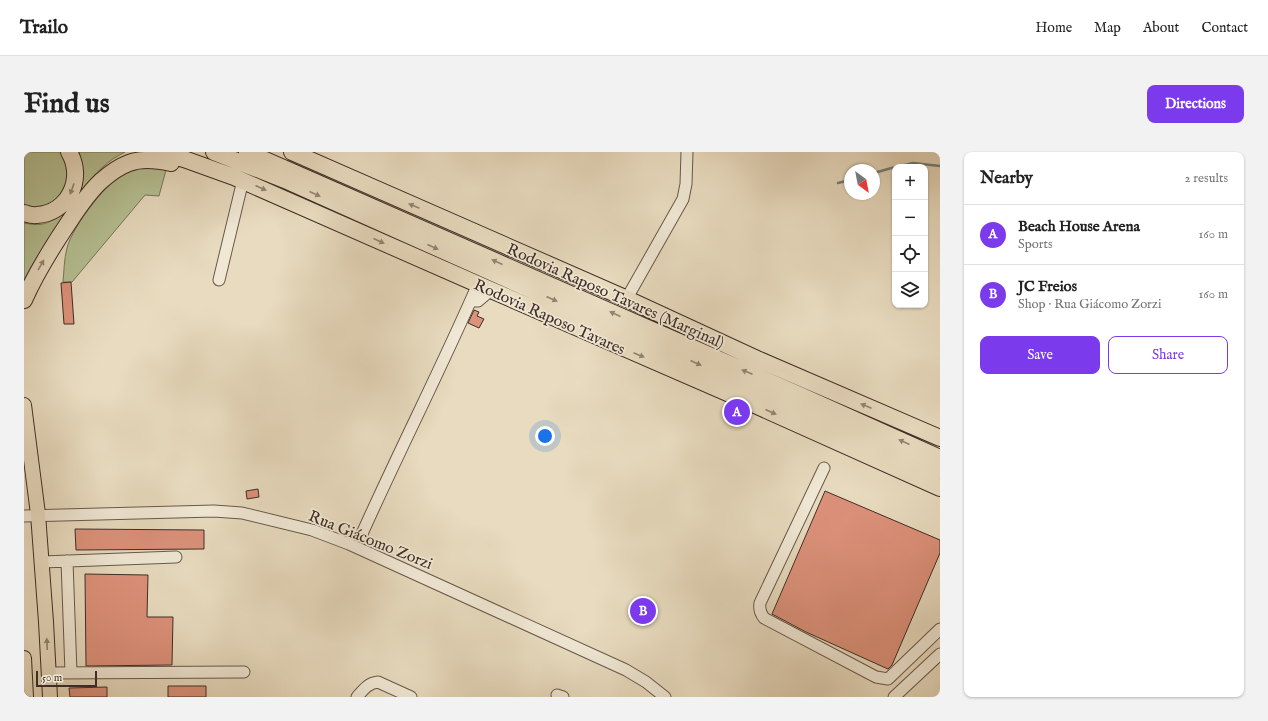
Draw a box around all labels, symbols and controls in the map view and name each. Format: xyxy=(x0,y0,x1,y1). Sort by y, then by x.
text: Trailo xyxy=(20,16,68,40)
text: Home xyxy=(1036,19,1072,37)
text: Map xyxy=(1094,19,1121,37)
text: About xyxy=(1143,19,1179,37)
text: Contact xyxy=(1201,19,1248,37)
button: Directions xyxy=(1147,85,1244,123)
text: Find us xyxy=(24,87,110,122)
north arrow xyxy=(844,164,880,200)
map controls xyxy=(892,164,928,308)
button: + xyxy=(892,164,928,200)
text: Nearby xyxy=(980,168,1033,189)
text: 2 results xyxy=(1184,170,1228,187)
one-way arrow xyxy=(69,184,75,196)
one-way arrow xyxy=(255,185,266,191)
one-way arrow xyxy=(309,191,320,197)
button: − xyxy=(892,200,928,236)
one-way arrow xyxy=(408,203,420,209)
text: Beach House Arena xyxy=(1018,217,1140,236)
text: A xyxy=(989,226,997,243)
text: 160 m xyxy=(1198,226,1228,243)
button: locate xyxy=(892,236,928,272)
text: Sports xyxy=(1018,236,1053,253)
one-way arrow xyxy=(374,238,385,244)
street label: Rodovia Raposo Tavares (Marginal) xyxy=(504,238,728,352)
one-way arrow xyxy=(428,244,439,250)
one-way arrow xyxy=(490,258,502,264)
one-way arrow xyxy=(38,259,45,271)
button: layers xyxy=(892,272,928,308)
street label: Rodovia Raposo Tavares xyxy=(471,274,629,358)
text: JC Freios xyxy=(1018,277,1077,296)
text: B xyxy=(989,286,997,303)
text: 160 m xyxy=(1198,286,1228,303)
one-way arrow xyxy=(546,296,558,303)
text: Shop · Rua Giácomo Zorzi xyxy=(1018,296,1161,313)
one-way arrow xyxy=(610,311,621,317)
button: Save xyxy=(980,336,1100,374)
button: Share xyxy=(1108,336,1228,374)
one-way arrow xyxy=(634,352,645,358)
one-way arrow xyxy=(691,361,703,367)
one-way arrow xyxy=(742,369,753,375)
pin: A xyxy=(724,397,750,427)
one-way arrow xyxy=(860,403,871,409)
one-way arrow xyxy=(766,410,778,416)
your location xyxy=(535,426,555,446)
one-way arrow xyxy=(899,439,910,445)
street label: Rua Giácomo Zorzi xyxy=(305,507,435,575)
pin: B xyxy=(630,596,656,626)
one-way arrow xyxy=(44,638,51,650)
scale bar xyxy=(36,669,97,688)
text: 50 m xyxy=(42,671,62,685)

